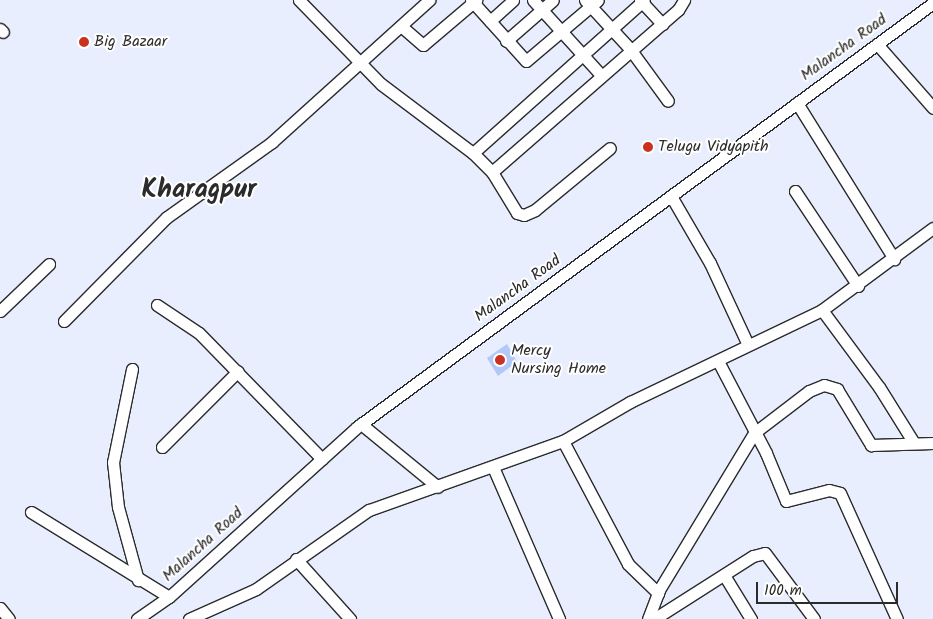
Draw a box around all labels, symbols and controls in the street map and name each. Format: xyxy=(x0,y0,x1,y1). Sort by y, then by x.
street label: Malancha Road xyxy=(797,10,891,86)
place label: Big Bazaar xyxy=(94,32,167,52)
marker: Big Bazaar xyxy=(78,36,90,48)
place label: Telugu Vidyapith xyxy=(658,137,769,157)
marker: Telugu Vidyapith xyxy=(642,141,654,153)
district label: Kharagpur xyxy=(142,175,256,207)
street label: Malancha Road xyxy=(471,251,565,327)
place label: Mercy Nursing Home xyxy=(511,341,606,379)
marker: Mercy Nursing Home xyxy=(493,353,507,367)
street label: Malancha Road xyxy=(159,504,247,586)
scale bar xyxy=(758,572,900,604)
text: 100 m xyxy=(764,579,802,603)

